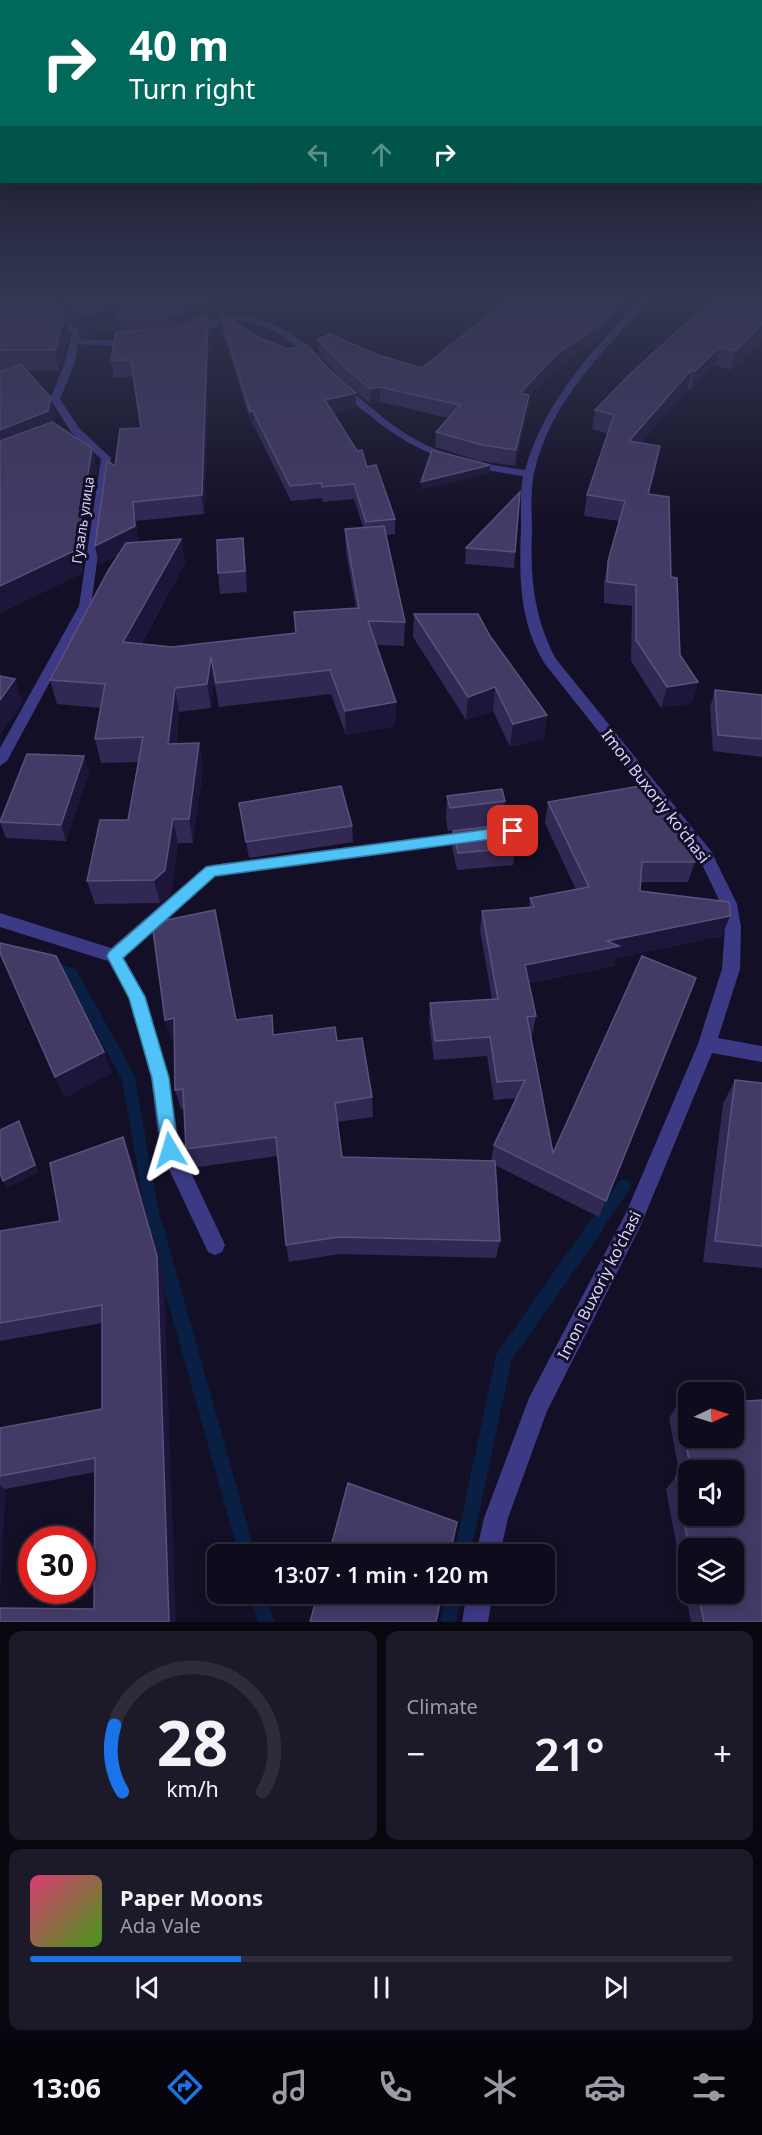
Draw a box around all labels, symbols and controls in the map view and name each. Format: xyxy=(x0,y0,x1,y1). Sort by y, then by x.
text: 40 m xyxy=(129,16,229,73)
icon: right xyxy=(30,24,108,102)
text: Turn right xyxy=(129,70,255,107)
icon: left xyxy=(302,138,335,171)
icon: ahead xyxy=(365,138,398,171)
icon: right xyxy=(428,138,461,171)
street label: Гузаль улица xyxy=(67,475,98,565)
street label: Imon Buxoriy ko'chasi xyxy=(597,724,715,868)
pin xyxy=(487,805,538,856)
icon: arrive xyxy=(496,814,529,847)
position arrow xyxy=(138,1118,202,1182)
street label: Imon Buxoriy ko'chasi xyxy=(552,1207,646,1363)
north arrow xyxy=(678,1382,744,1448)
map controls xyxy=(678,1382,744,1604)
button: sound xyxy=(678,1460,744,1526)
speed limit sign: 30 xyxy=(18,1526,96,1604)
button: layers xyxy=(678,1538,744,1604)
text: 13:07 · 1 min · 120 m xyxy=(273,1559,489,1589)
text: Climate xyxy=(407,1693,478,1720)
text: 28 xyxy=(157,1699,228,1784)
text: 21° xyxy=(534,1723,605,1784)
text: − xyxy=(407,1731,425,1776)
text: + xyxy=(713,1731,732,1776)
text: km/h xyxy=(166,1775,219,1804)
text: Paper Moons xyxy=(120,1882,263,1912)
text: Ada Vale xyxy=(120,1912,201,1939)
icon: previous xyxy=(131,1971,164,2004)
icon: pause xyxy=(365,1971,398,2004)
icon: next xyxy=(599,1971,632,2004)
icon: directions xyxy=(164,2066,206,2108)
icon: music xyxy=(269,2066,311,2108)
icon: phone xyxy=(374,2066,416,2108)
icon: climate xyxy=(479,2066,521,2108)
icon: car xyxy=(584,2066,626,2108)
icon: filters xyxy=(688,2066,730,2108)
text: 13:06 xyxy=(31,2069,101,2106)

